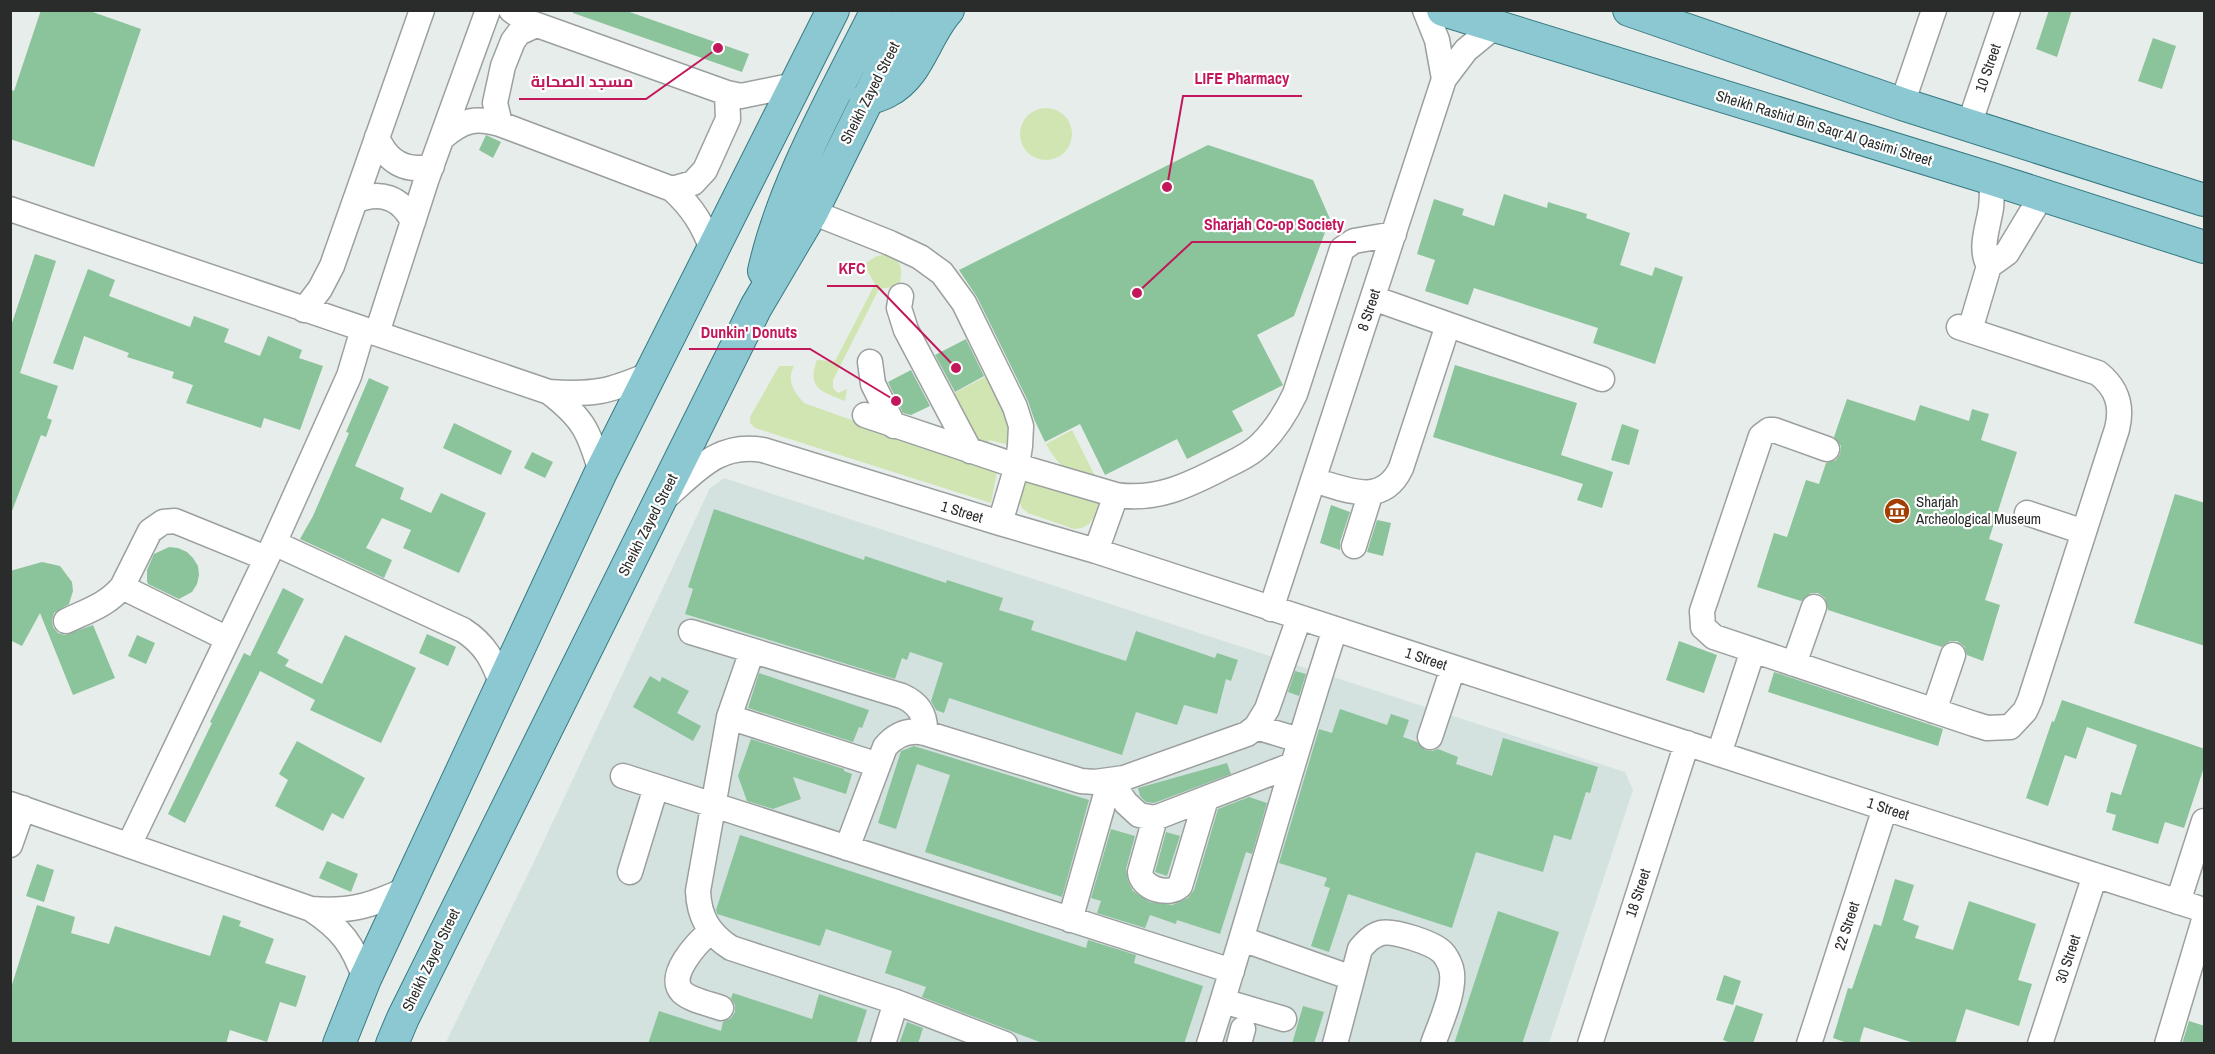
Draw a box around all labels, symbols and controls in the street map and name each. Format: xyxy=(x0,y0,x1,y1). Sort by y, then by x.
street label: Sheikh Zayed Street xyxy=(835,38,905,148)
street label: 10 Street xyxy=(1969,40,2006,95)
callout: LIFE Pharmacy xyxy=(1183,62,1302,96)
callout: مسجد الصحابة xyxy=(519,65,646,99)
text: LIFE Pharmacy xyxy=(1195,67,1290,89)
text: مسجد الصحابة xyxy=(531,70,633,92)
street label: Sheikh Rashid Bin Saqr Al Qasimi Street xyxy=(1714,85,1935,171)
callout: Sharjah Co-op Society xyxy=(1192,208,1356,242)
text: Sharjah Co-op Society xyxy=(1204,213,1345,235)
callout: KFC xyxy=(827,252,877,286)
text: KFC xyxy=(839,257,865,279)
street label: 8 Street xyxy=(1352,286,1385,334)
callout: Dunkin' Donuts xyxy=(689,315,810,349)
text: Dunkin' Donuts xyxy=(701,321,797,343)
street label: Sheikh Zayed Street xyxy=(613,470,683,580)
place label: Sharjah Archeological Museum xyxy=(1915,491,2041,529)
street label: 1 Street xyxy=(938,495,986,528)
museum icon: Sharjah Archeological Museum xyxy=(1882,496,1912,526)
street label: 1 Street xyxy=(1402,642,1450,675)
street label: 1 Street xyxy=(1864,792,1912,825)
street label: 18 Street xyxy=(1620,865,1655,920)
street label: 22 Street xyxy=(1829,898,1864,953)
street label: Sheikh Zayed Street xyxy=(397,904,465,1015)
street label: 30 Street xyxy=(2050,931,2085,986)

